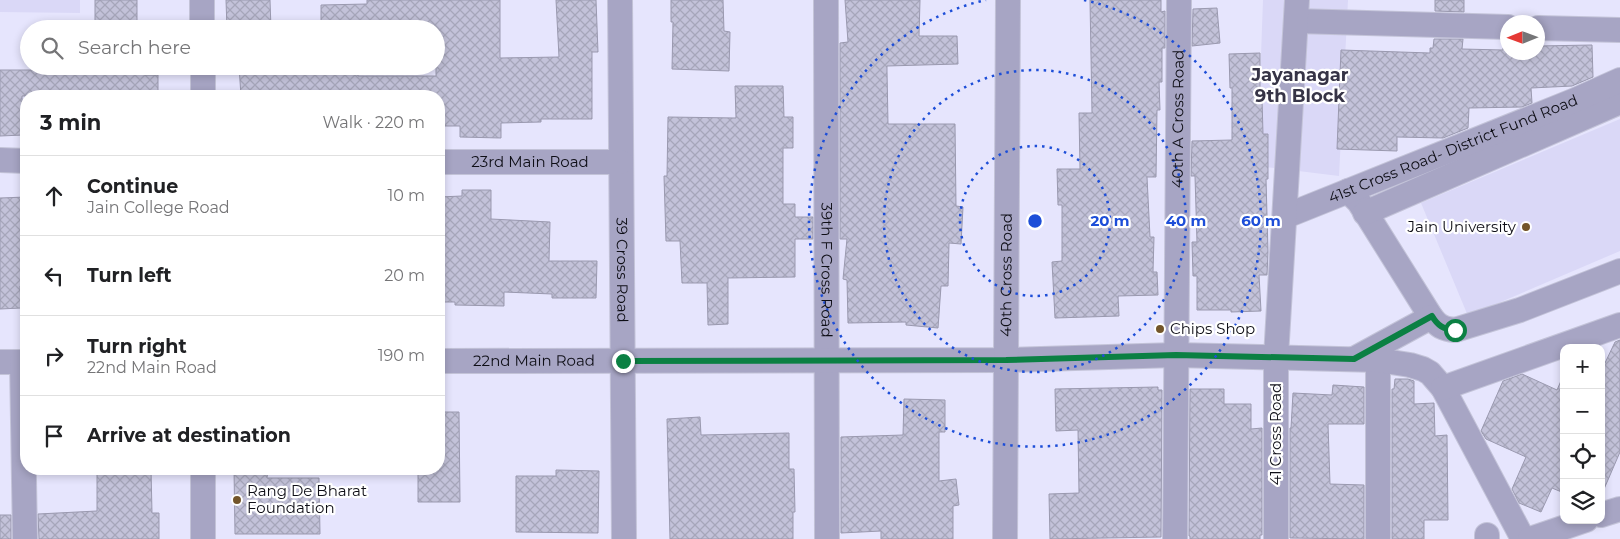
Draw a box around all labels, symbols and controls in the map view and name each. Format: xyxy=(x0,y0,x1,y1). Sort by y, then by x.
north arrow xyxy=(1500,15,1545,60)
search box xyxy=(20,20,445,75)
icon: search xyxy=(38,34,66,62)
text: Search here xyxy=(78,36,191,59)
street label: 40th A Cross Road xyxy=(1168,50,1188,188)
district label: Jayanagar 9th Block xyxy=(1250,64,1349,107)
street label: 41st Cross Road- District Fund Road xyxy=(1325,90,1580,207)
text: 3 min xyxy=(40,110,101,135)
text: Walk · 220 m xyxy=(322,113,425,132)
street label: 23rd Main Road xyxy=(471,152,589,171)
text: Continue xyxy=(87,175,178,198)
icon: ahead xyxy=(40,182,68,210)
text: 10 m xyxy=(387,186,425,205)
text: Jain College Road xyxy=(87,198,230,217)
street label: 39th F Cross Road xyxy=(817,202,837,338)
text: 20 m xyxy=(1090,211,1130,230)
text: 40 m xyxy=(1166,211,1206,230)
text: 60 m xyxy=(1241,211,1281,230)
centre of rings xyxy=(1026,212,1044,230)
street label: 40th Cross Road xyxy=(996,213,1016,337)
street label: 39 Cross Road xyxy=(613,217,632,323)
place label: Jain University xyxy=(1407,217,1517,236)
marker: Jain University xyxy=(1520,221,1532,233)
icon: left xyxy=(40,262,68,290)
text: Turn left xyxy=(87,264,172,287)
text: 20 m xyxy=(384,266,425,285)
place label: Chips Shop xyxy=(1170,319,1255,338)
route start xyxy=(1444,319,1467,342)
marker: Chips Shop xyxy=(1154,323,1166,335)
text: Turn right xyxy=(87,335,187,358)
icon: right xyxy=(40,342,68,370)
map controls xyxy=(1560,344,1605,524)
button: + xyxy=(1560,344,1605,389)
text: 190 m xyxy=(378,346,425,365)
route end xyxy=(612,350,635,373)
street label: 22nd Main Road xyxy=(473,351,595,370)
text: 22nd Main Road xyxy=(87,358,217,377)
street label: 41 Cross Road xyxy=(1266,383,1285,485)
button: − xyxy=(1560,389,1605,434)
icon: arrive xyxy=(40,422,68,450)
text: Arrive at destination xyxy=(87,424,291,447)
button: locate xyxy=(1560,434,1605,479)
button: layers xyxy=(1560,479,1605,524)
place label: Rang De Bharat Foundation xyxy=(247,481,367,517)
marker: Rang De Bharat Foundation xyxy=(231,494,243,506)

